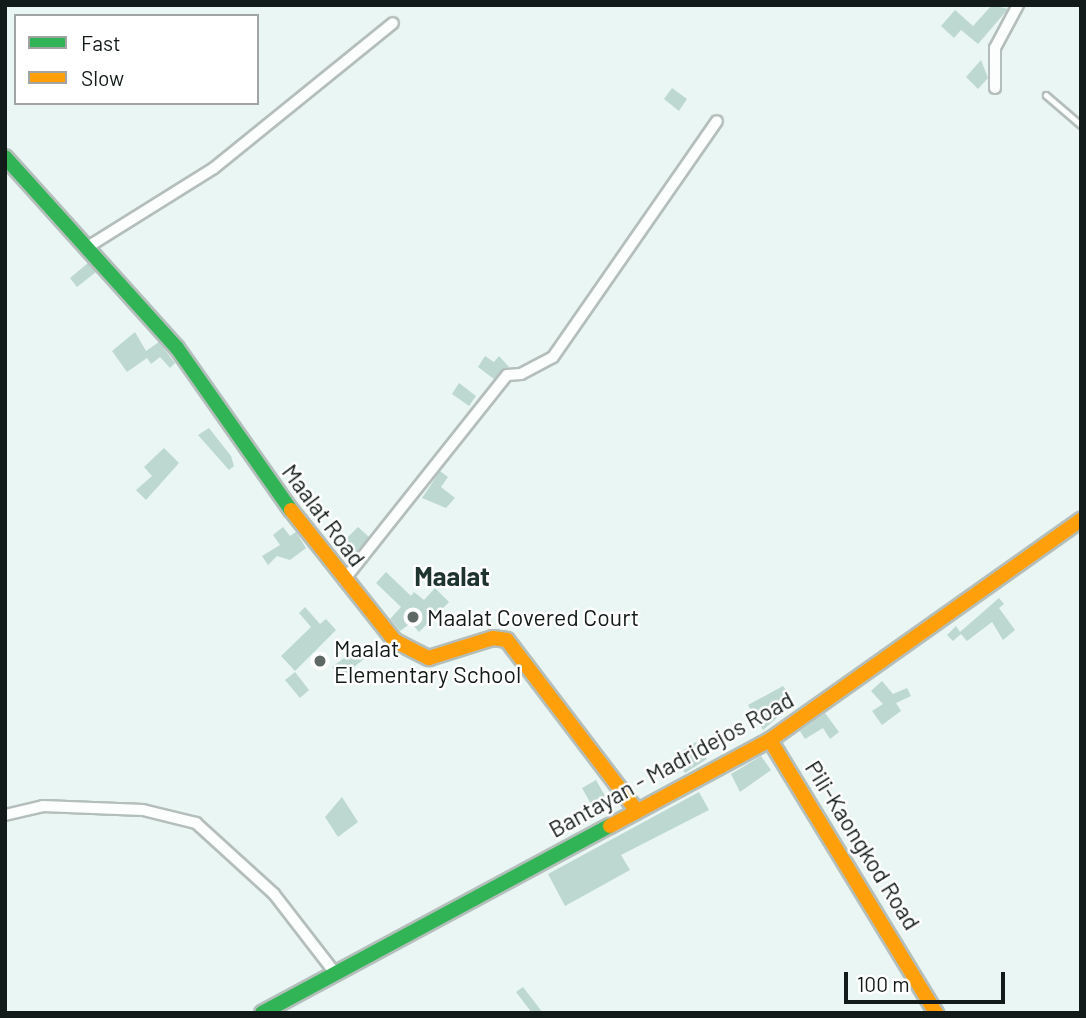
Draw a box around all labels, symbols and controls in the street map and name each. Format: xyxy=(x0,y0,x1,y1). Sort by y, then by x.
legend xyxy=(14,14,259,105)
text: Fast xyxy=(81,30,121,55)
text: Slow xyxy=(81,65,124,90)
street label: Maalat Road xyxy=(277,458,371,572)
district label: Maalat xyxy=(414,560,490,592)
place label: Maalat Covered Court xyxy=(427,603,639,631)
marker: Maalat Covered Court xyxy=(405,609,421,625)
place label: Maalat Elementary School xyxy=(334,634,521,688)
marker: Maalat Elementary School xyxy=(312,653,328,669)
street label: Bantayan - Madridejos Road xyxy=(544,685,798,843)
street label: Pili-Kaongkod Road xyxy=(800,755,926,935)
scale bar xyxy=(848,958,1009,1002)
text: 100 m xyxy=(857,971,910,996)

